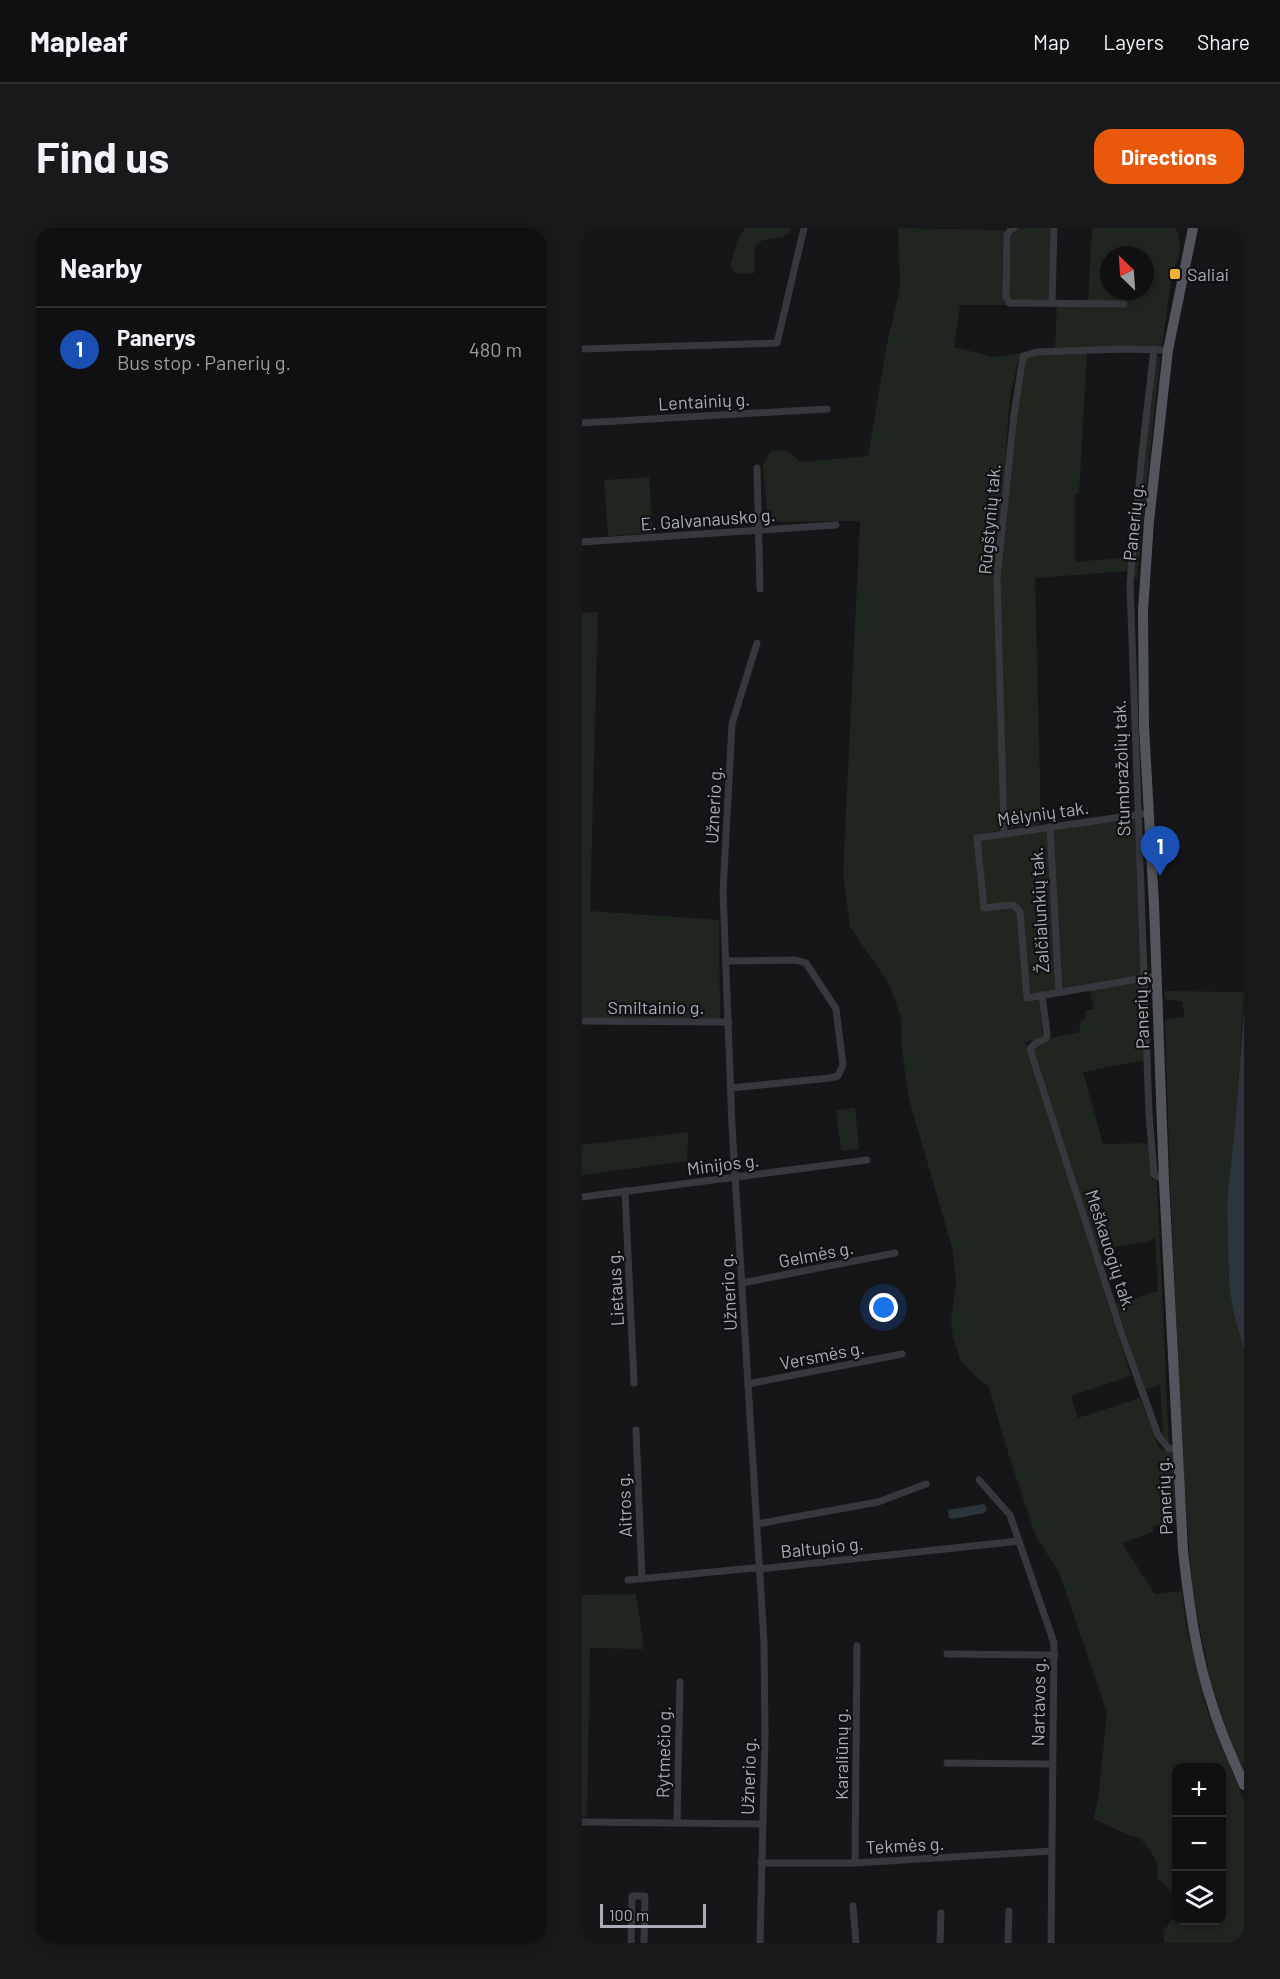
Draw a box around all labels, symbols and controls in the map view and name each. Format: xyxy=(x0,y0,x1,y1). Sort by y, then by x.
text: Mapleaf xyxy=(30,24,128,58)
text: Map xyxy=(1033,29,1070,54)
text: Layers xyxy=(1103,29,1164,54)
text: Share xyxy=(1197,29,1250,54)
button: Directions xyxy=(1094,129,1244,184)
text: Find us xyxy=(36,131,169,181)
north arrow xyxy=(1100,246,1154,300)
text: Nearby xyxy=(60,252,142,283)
place label: Saliai xyxy=(1187,263,1229,285)
marker: Saliai xyxy=(1168,267,1182,281)
text: Panerys xyxy=(117,324,196,350)
text: 1 xyxy=(76,337,83,361)
text: 480 m xyxy=(469,337,522,361)
text: Bus stop · Panerių g. xyxy=(117,350,291,374)
street label: Lentainių g. xyxy=(657,388,751,414)
street label: Rūgštynių tak. xyxy=(973,463,1005,575)
street label: Panerių g. xyxy=(1118,482,1148,562)
street label: E. Galvanausko g. xyxy=(640,503,776,535)
street label: Stumbražolių tak. xyxy=(1108,699,1134,837)
street label: Užnerio g. xyxy=(700,765,726,845)
street label: Mėlynių tak. xyxy=(996,796,1090,830)
pin: 1 xyxy=(1140,826,1180,876)
street label: Žalčialunkių tak. xyxy=(1025,846,1053,974)
street label: Panerių g. xyxy=(1129,971,1153,1049)
street label: Smiltainio g. xyxy=(608,996,704,1018)
street label: Minijos g. xyxy=(685,1149,761,1179)
street label: Meškauogių tak. xyxy=(1081,1187,1141,1313)
street label: Gelmės g. xyxy=(777,1236,855,1272)
street label: Lietaus g. xyxy=(602,1249,628,1327)
street label: Užnerio g. xyxy=(715,1252,741,1332)
your location xyxy=(869,1293,898,1322)
street label: Versmės g. xyxy=(778,1336,866,1374)
street label: Panerių g. xyxy=(1151,1456,1177,1536)
street label: Aitros g. xyxy=(612,1472,636,1538)
street label: Baltupio g. xyxy=(779,1532,865,1562)
street label: Nartavos g. xyxy=(1026,1657,1050,1747)
street label: Rytmečio g. xyxy=(651,1706,675,1798)
street label: Karaliūnų g. xyxy=(830,1708,852,1800)
street label: Užnerio g. xyxy=(736,1737,760,1815)
map controls xyxy=(1172,1763,1226,1925)
button: + xyxy=(1172,1763,1226,1817)
button: − xyxy=(1172,1817,1226,1871)
street label: Tekmės g. xyxy=(865,1832,945,1858)
button: layers xyxy=(1172,1871,1226,1925)
scale bar xyxy=(600,1901,706,1928)
text: 100 m xyxy=(609,1905,649,1924)

